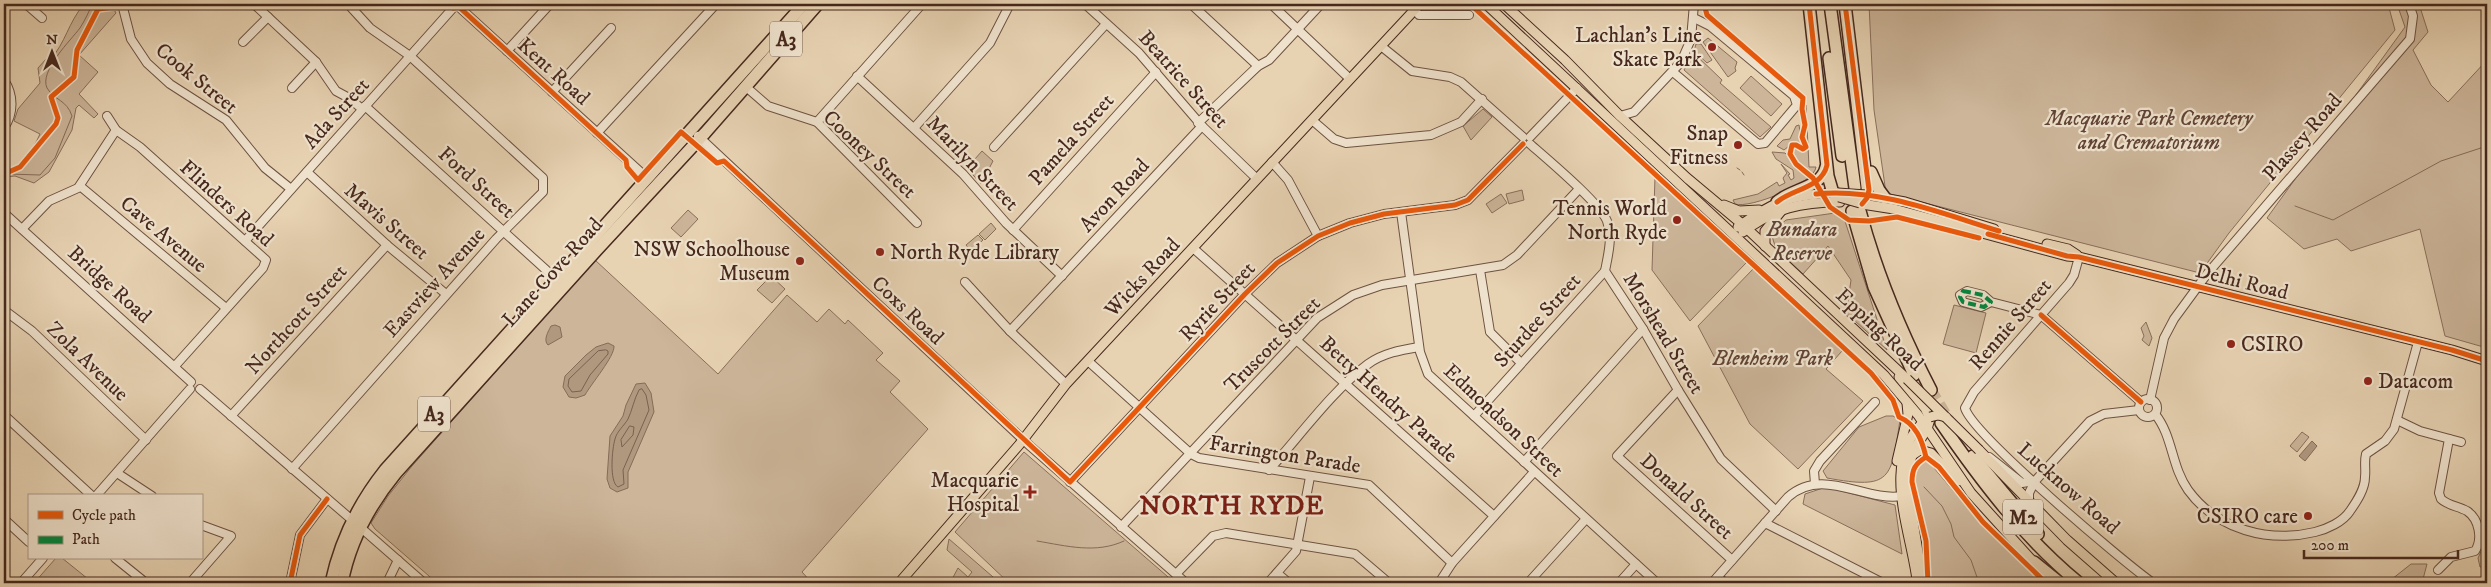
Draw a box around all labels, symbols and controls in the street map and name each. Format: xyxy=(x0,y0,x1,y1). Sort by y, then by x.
road number: A3 xyxy=(770,22,802,56)
place label: Lachlan's Line Skate Park xyxy=(1575,23,1703,73)
street label: Beatrice Street xyxy=(1133,25,1234,134)
north arrow xyxy=(28,28,78,78)
text: N xyxy=(46,31,58,49)
street label: Kent Road xyxy=(512,32,595,111)
street label: Cook Street xyxy=(150,38,243,120)
marker: Lachlan's Line Skate Park xyxy=(1706,41,1718,53)
street label: Ada Street xyxy=(298,72,376,155)
street label: Pamela Street xyxy=(1024,88,1120,191)
street label: Plassey Road xyxy=(2258,88,2348,187)
street label: Cooney Street xyxy=(817,105,922,205)
park label: Macquarie Park Cemetery and Crematorium xyxy=(2043,106,2254,156)
street label: Marilyn Street xyxy=(920,111,1024,217)
place label: Snap Fitness xyxy=(1669,121,1728,171)
marker: Snap Fitness xyxy=(1732,139,1744,151)
street label: Ford Street xyxy=(432,141,520,224)
street label: Avon Road xyxy=(1074,153,1156,238)
street label: Flinders Road xyxy=(174,155,279,253)
street label: Mavis Street xyxy=(339,178,434,266)
street label: Cave Avenue xyxy=(114,191,212,279)
place label: Tennis World North Ryde xyxy=(1553,196,1668,246)
street label: Lane Cove Road xyxy=(497,212,609,333)
marker: Tennis World North Ryde xyxy=(1671,214,1683,226)
park label: Bundara Reserve xyxy=(1766,217,1837,267)
street label: Eastview Avenue xyxy=(378,222,491,343)
street label: Wicks Road xyxy=(1099,232,1186,324)
place label: NSW Schoolhouse Museum xyxy=(634,237,790,287)
street label: Bridge Road xyxy=(62,240,157,329)
place label: North Ryde Library xyxy=(890,240,1060,266)
marker: North Ryde Library xyxy=(874,246,886,258)
marker: NSW Schoolhouse Museum xyxy=(794,255,806,267)
street label: Ryrie Street xyxy=(1174,256,1261,347)
street label: Delhi Road xyxy=(2192,258,2292,306)
street label: Northcott Street xyxy=(240,259,353,380)
street label: Sturdee Street xyxy=(1489,268,1587,373)
street label: Morshead Street xyxy=(1617,268,1710,399)
street label: Coxs Road xyxy=(866,271,949,351)
street label: Rennie Street xyxy=(1964,273,2058,376)
street label: Epping Road xyxy=(1830,283,1929,377)
street label: Truscott Street xyxy=(1219,291,1326,398)
street label: Zola Avenue xyxy=(41,316,134,407)
street label: Betty Hendry Parade xyxy=(1314,331,1463,469)
place label: CSIRO xyxy=(2241,332,2303,358)
marker: CSIRO xyxy=(2225,338,2237,350)
park label: Blenheim Park xyxy=(1712,346,1833,372)
street label: Edmondson Street xyxy=(1438,358,1569,483)
place label: Datacom xyxy=(2378,369,2453,395)
marker: Datacom xyxy=(2362,375,2374,387)
road number: A3 xyxy=(418,396,450,432)
street label: Farrington Parade xyxy=(1207,430,1363,480)
street label: Lucknow Road xyxy=(2012,437,2125,541)
street label: Donald Street xyxy=(1634,448,1739,546)
place label: Macquarie Hospital xyxy=(930,468,1020,518)
marker: Macquarie Hospital xyxy=(1023,485,1037,499)
district label: NORTH RYDE xyxy=(1140,490,1324,523)
legend xyxy=(28,494,202,560)
road number: M2 xyxy=(2003,500,2043,534)
place label: CSIRO care xyxy=(2197,504,2298,530)
text: Cycle path xyxy=(72,506,136,525)
marker: CSIRO care xyxy=(2302,510,2314,522)
scale bar xyxy=(2304,527,2457,559)
text: Path xyxy=(72,530,100,549)
text: 200 m xyxy=(2311,536,2349,555)

